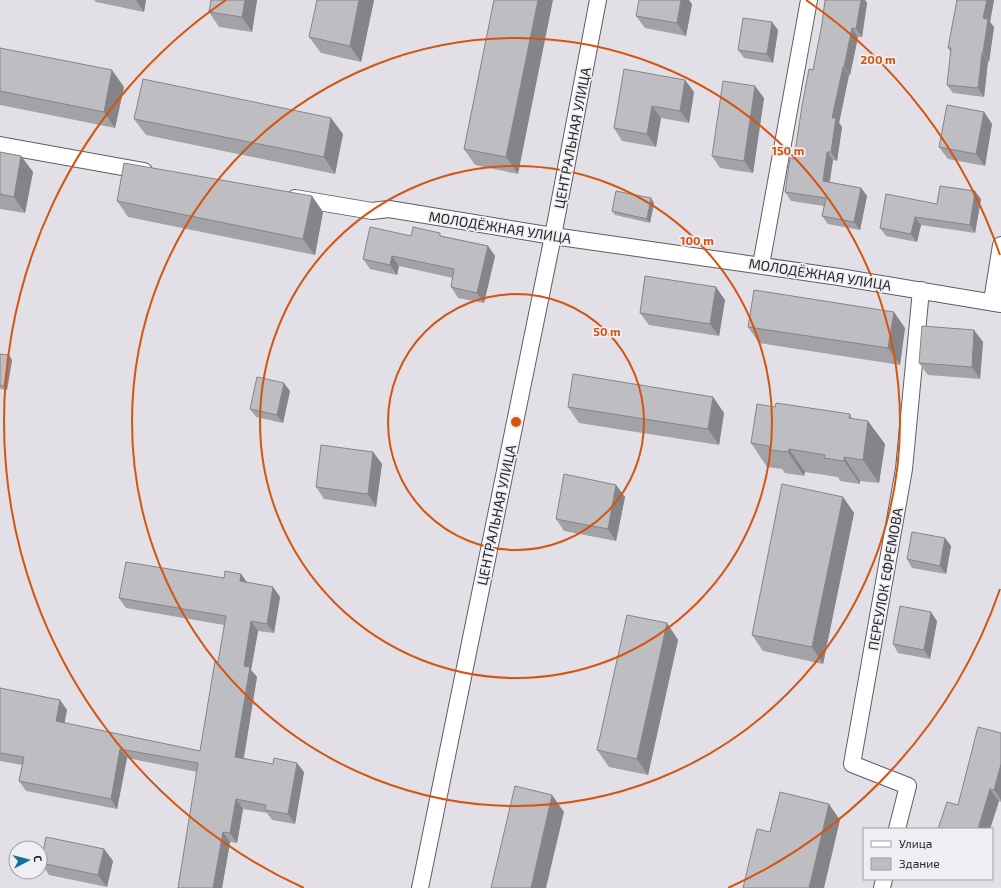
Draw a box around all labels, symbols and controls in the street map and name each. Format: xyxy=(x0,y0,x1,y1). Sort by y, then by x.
text: 200 m xyxy=(860,52,896,66)
street label: ЦЕНТРАЛЬНАЯ УЛИЦА xyxy=(550,66,594,210)
text: 150 m xyxy=(772,143,804,157)
street label: МОЛОДЁЖНАЯ УЛИЦА xyxy=(427,207,573,247)
text: 100 m xyxy=(680,233,714,247)
street label: МОЛОДЁЖНАЯ УЛИЦА xyxy=(747,254,893,294)
text: 50 m xyxy=(593,324,621,338)
centre of rings xyxy=(509,415,523,429)
street label: ЦЕНТРАЛЬНАЯ УЛИЦА xyxy=(473,443,519,587)
street label: ПЕРЕУЛОК ЕФРЕМОВА xyxy=(864,506,906,652)
legend xyxy=(863,828,993,880)
text: Улица xyxy=(899,836,932,850)
north arrow xyxy=(8,840,48,880)
text: С xyxy=(32,855,45,863)
text: Здание xyxy=(899,856,940,870)

